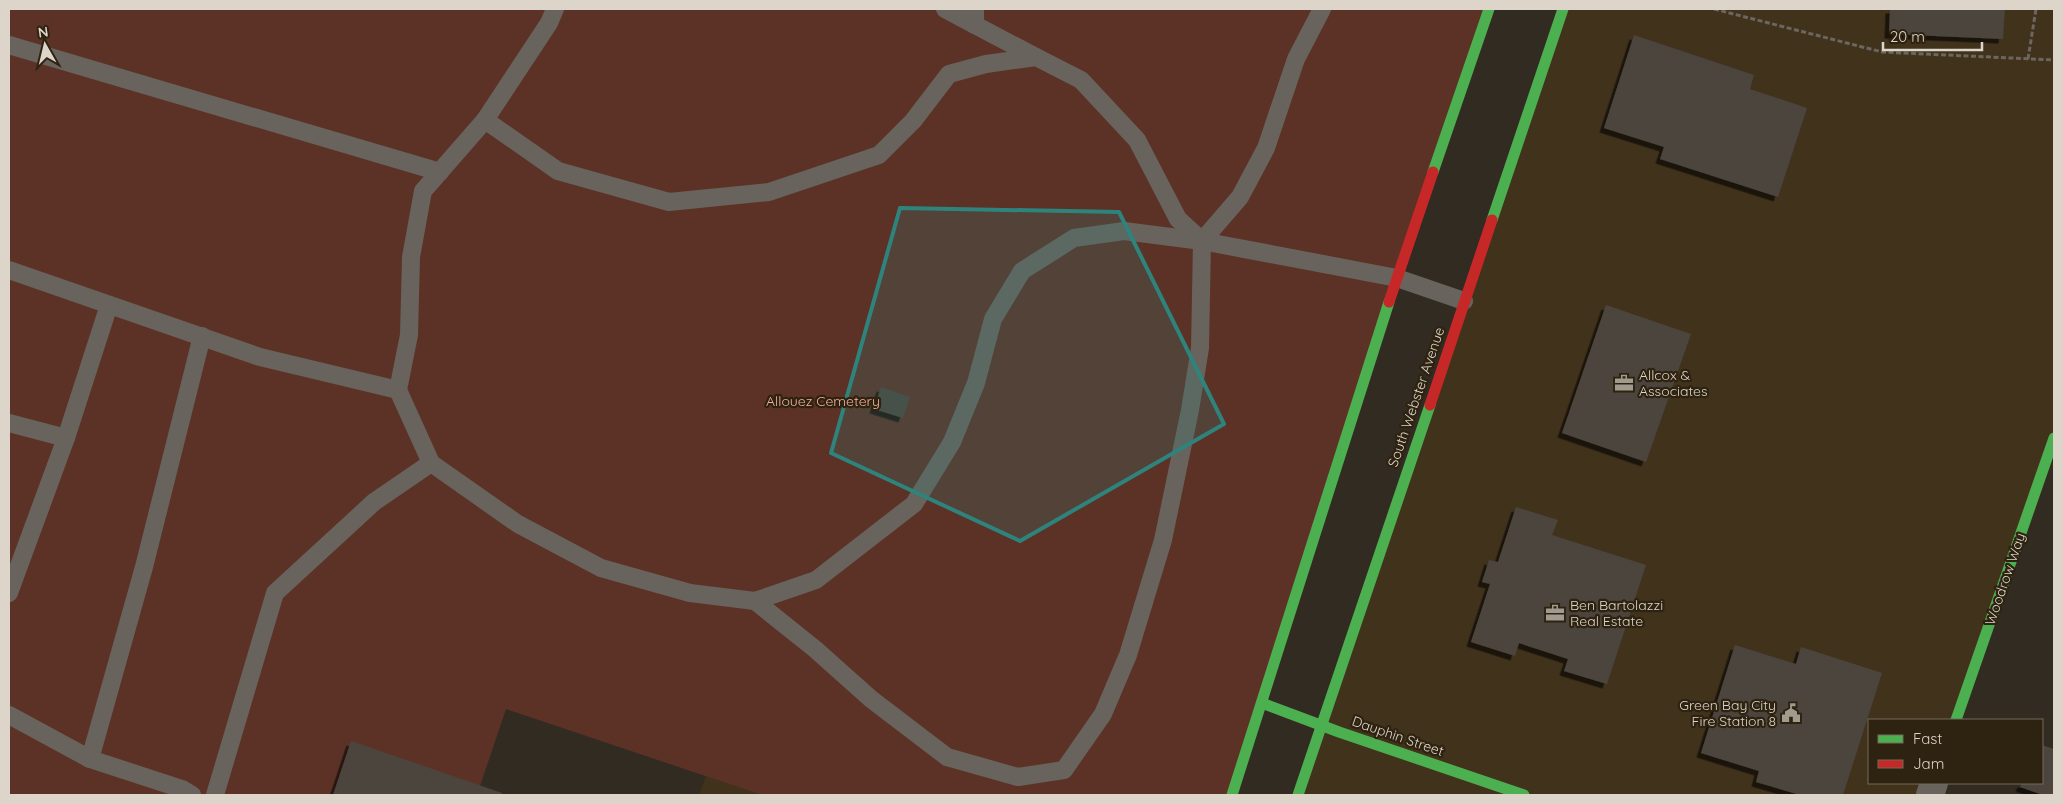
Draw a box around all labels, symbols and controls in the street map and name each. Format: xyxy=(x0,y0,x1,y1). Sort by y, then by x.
north arrow xyxy=(20,20,70,70)
scale bar xyxy=(1883,20,1982,52)
text: N xyxy=(37,22,50,42)
text: 20 m xyxy=(1890,27,1925,46)
street label: South Webster Avenue xyxy=(1384,325,1448,469)
place label: Allcox & Associates xyxy=(1639,366,1708,400)
office icon: Allcox & Associates xyxy=(1613,372,1635,394)
park label: Allouez Cemetery xyxy=(766,392,880,410)
street label: Woodrow Way xyxy=(1981,530,2029,628)
place label: Ben Bartolazzi Real Estate xyxy=(1570,596,1663,630)
office icon: Ben Bartolazzi Real Estate xyxy=(1544,602,1566,624)
place label: Green Bay City Fire Station 8 xyxy=(1679,696,1776,730)
public building icon: Green Bay City Fire Station 8 xyxy=(1780,702,1802,724)
street label: Dauphin Street xyxy=(1350,712,1447,760)
legend xyxy=(1868,719,2043,784)
text: Fast xyxy=(1913,729,1942,748)
text: Jam xyxy=(1913,754,1944,773)

